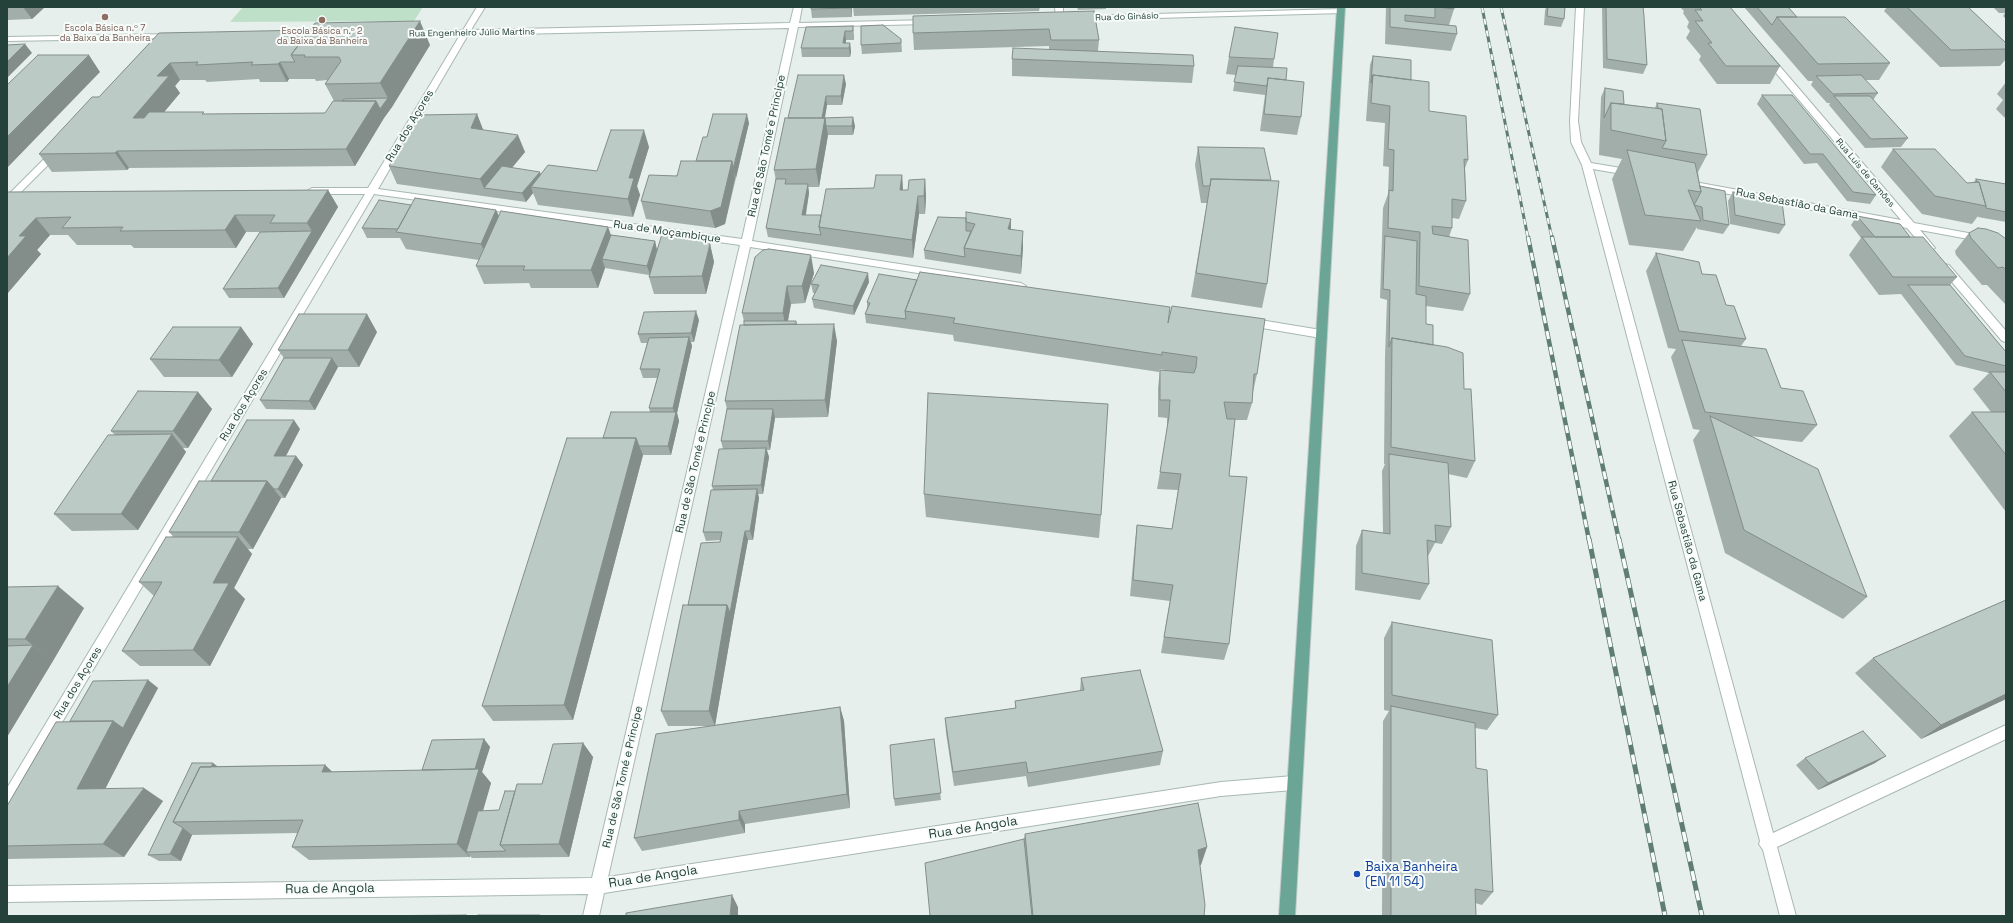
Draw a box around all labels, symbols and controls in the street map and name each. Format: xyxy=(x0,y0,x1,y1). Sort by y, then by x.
street label: Rua do Ginásio xyxy=(1095,10,1159,24)
marker: Escola Básica n.º 7 da Baixa da Banheira xyxy=(100,12,110,22)
marker: Escola Básica n.º 2 da Baixa da Banheira xyxy=(317,15,327,25)
place label: Escola Básica n.º 7 da Baixa da Banheira xyxy=(60,24,150,45)
place label: Escola Básica n.º 2 da Baixa da Banheira xyxy=(277,27,367,48)
street label: Rua Engenheiro Júlio Martins xyxy=(409,27,535,39)
street label: Rua de São Tomé e Principe xyxy=(745,74,789,218)
street label: Rua dos Açores xyxy=(383,88,437,164)
street label: Rua Luis de Camões xyxy=(1833,137,1897,209)
street label: Rua Sebastião da Gama xyxy=(1735,186,1859,222)
street label: Rua de Moçambique xyxy=(613,218,721,246)
street label: Rua dos Açores xyxy=(217,367,271,443)
street label: Rua de São Tomé e Principe xyxy=(673,390,719,534)
street label: Rua Sebastião da Gama xyxy=(1665,479,1709,603)
street label: Rua dos Açores xyxy=(51,645,105,721)
street label: Rua de São Tomé e Principe xyxy=(600,705,646,849)
street label: Rua de Angola xyxy=(928,813,1018,843)
place label: Baixa Banheira (EN 11 54) xyxy=(1365,859,1458,890)
street label: Rua de Angola xyxy=(608,862,698,892)
marker: Baixa Banheira (EN 11 54) xyxy=(1352,869,1362,879)
street label: Rua de Angola xyxy=(285,880,375,898)

